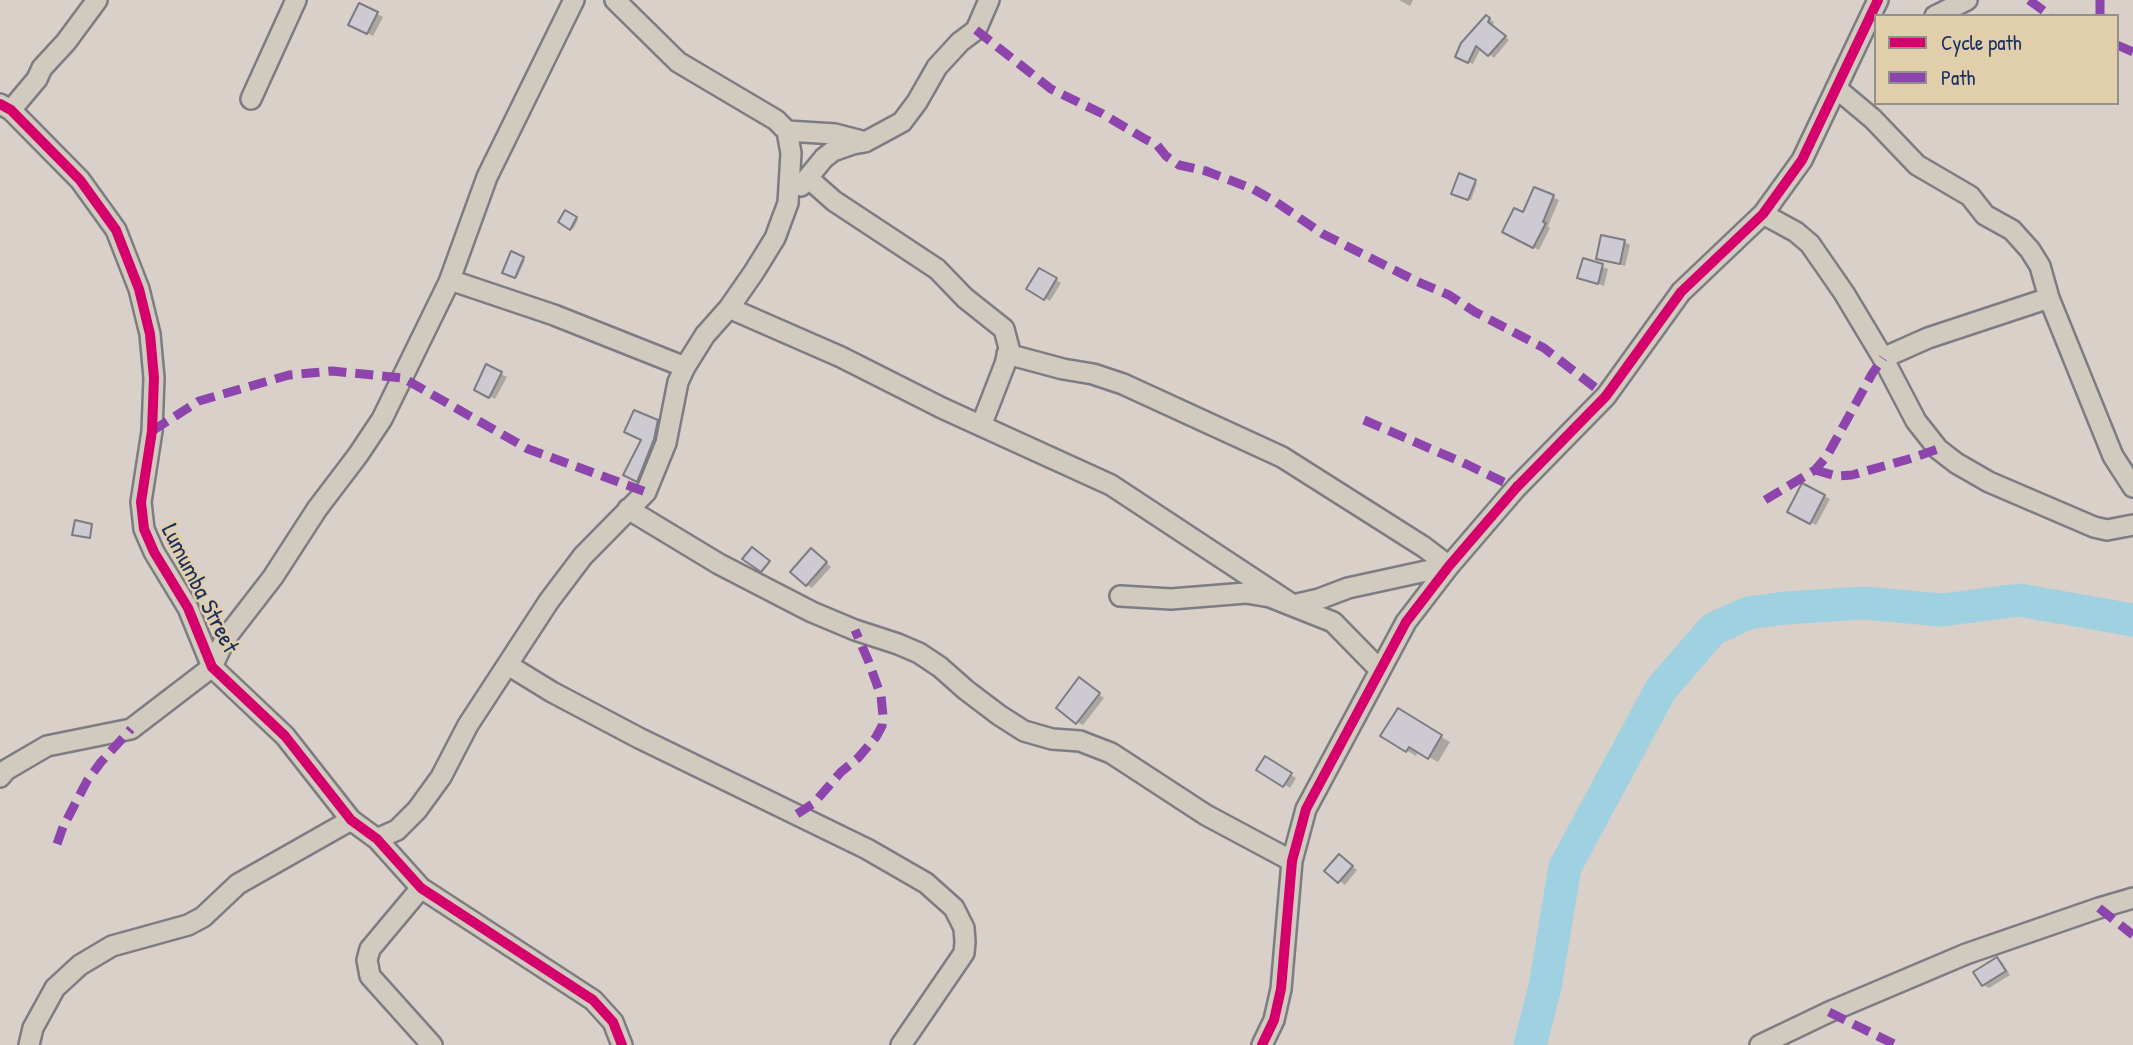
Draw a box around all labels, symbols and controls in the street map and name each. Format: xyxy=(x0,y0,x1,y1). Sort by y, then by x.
legend xyxy=(1874,14,2119,105)
text: Cycle path xyxy=(1941,28,2022,57)
text: Path xyxy=(1941,63,1975,92)
street label: Lumumba Street xyxy=(154,519,244,659)

